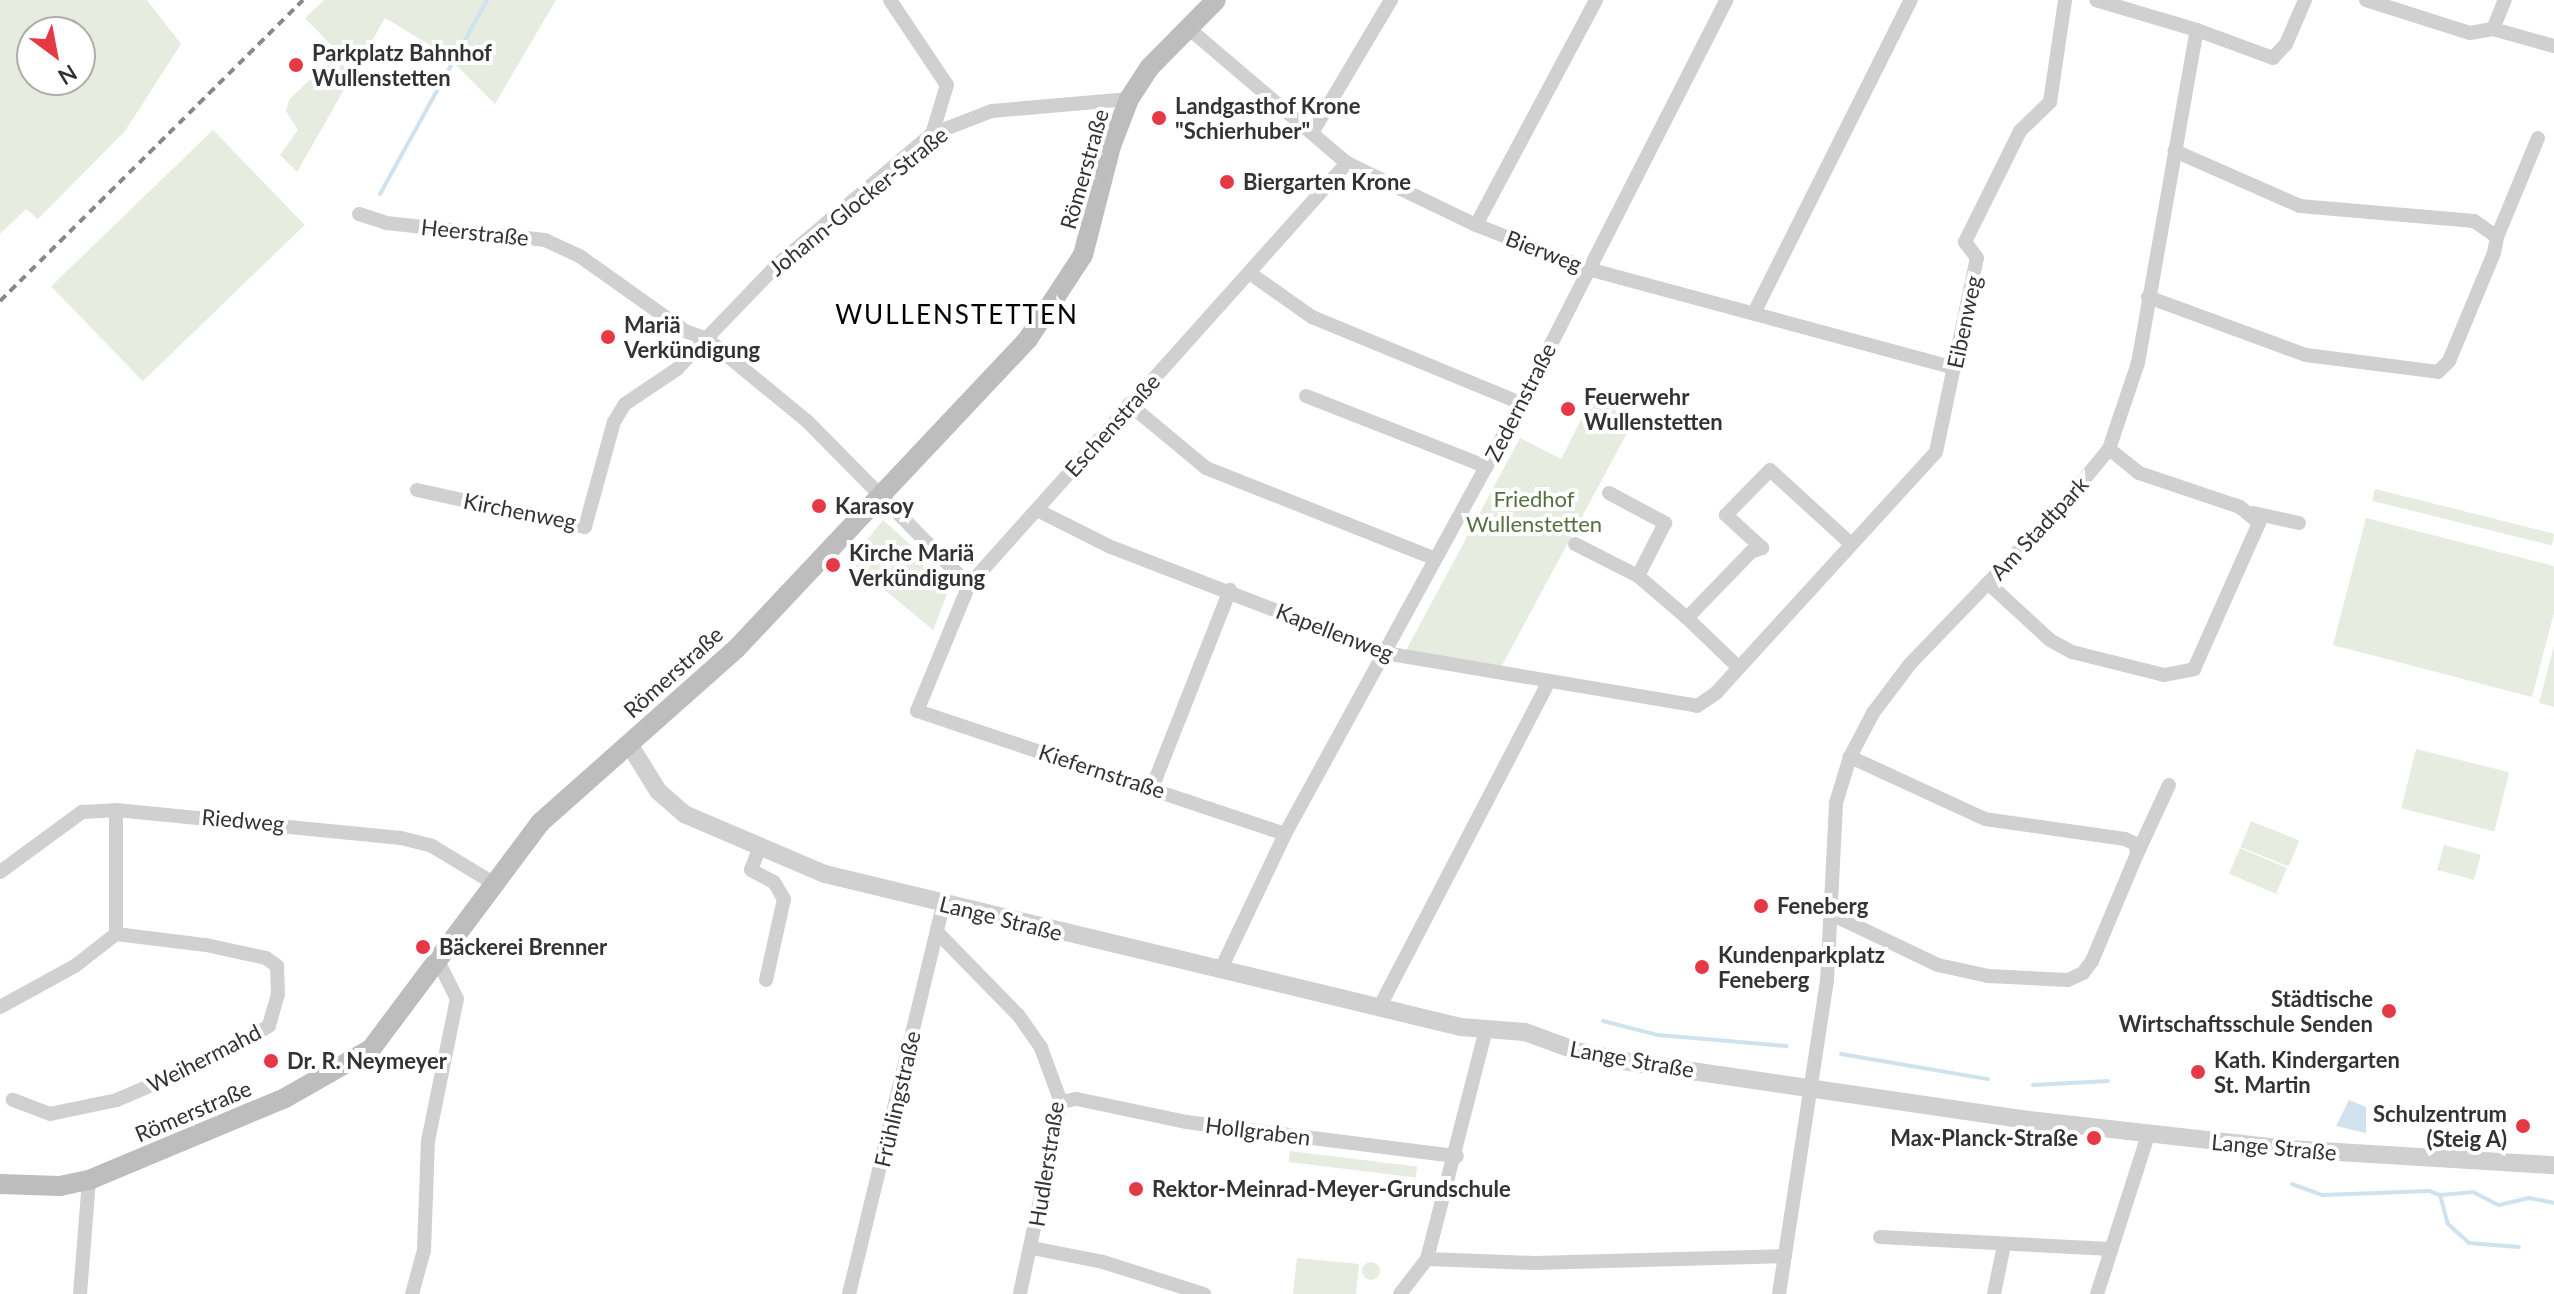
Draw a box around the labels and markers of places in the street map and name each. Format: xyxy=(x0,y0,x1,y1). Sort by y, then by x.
place label: Parkplatz Bahnhof Wullenstetten xyxy=(312,39,492,90)
marker: Parkplatz Bahnhof Wullenstetten xyxy=(287,56,305,74)
place label: Landgasthof Krone "Schierhuber" xyxy=(1175,92,1361,144)
marker: Landgasthof Krone "Schierhuber" xyxy=(1150,109,1168,127)
place label: Biergarten Krone xyxy=(1243,169,1411,195)
marker: Biergarten Krone xyxy=(1218,173,1236,191)
place label: Mariä Verkündigung xyxy=(624,311,760,362)
marker: Mariä Verkündigung xyxy=(599,328,617,346)
place label: Feuerwehr Wullenstetten xyxy=(1584,383,1723,434)
marker: Feuerwehr Wullenstetten xyxy=(1559,400,1577,418)
place label: Karasoy xyxy=(835,493,914,519)
marker: Karasoy xyxy=(810,497,828,515)
place label: Kirche Mariä Verkündigung xyxy=(849,539,985,590)
marker: Kirche Mariä Verkündigung xyxy=(824,556,842,574)
place label: Feneberg xyxy=(1777,893,1868,919)
marker: Feneberg xyxy=(1752,897,1770,915)
place label: Bäckerei Brenner xyxy=(439,934,607,960)
marker: Bäckerei Brenner xyxy=(414,938,432,956)
place label: Kundenparkplatz Feneberg xyxy=(1718,941,1885,992)
marker: Kundenparkplatz Feneberg xyxy=(1693,958,1711,976)
place label: Städtische Wirtschaftsschule Senden xyxy=(2119,985,2373,1036)
marker: Städtische Wirtschaftsschule Senden xyxy=(2380,1002,2398,1020)
place label: Kath. Kindergarten St. Martin xyxy=(2214,1046,2400,1098)
place label: Dr. R. Neymeyer xyxy=(287,1048,447,1074)
marker: Dr. R. Neymeyer xyxy=(262,1052,280,1070)
marker: Kath. Kindergarten St. Martin xyxy=(2189,1063,2207,1081)
place label: Schulzentrum (Steig A) xyxy=(2373,1100,2507,1152)
marker: Schulzentrum (Steig A) xyxy=(2514,1117,2532,1135)
place label: Max-Planck-Straße xyxy=(1890,1125,2078,1151)
marker: Max-Planck-Straße xyxy=(2085,1129,2103,1147)
place label: Rektor-Meinrad-Meyer-Grundschule xyxy=(1152,1176,1511,1202)
marker: Rektor-Meinrad-Meyer-Grundschule xyxy=(1127,1180,1145,1198)

